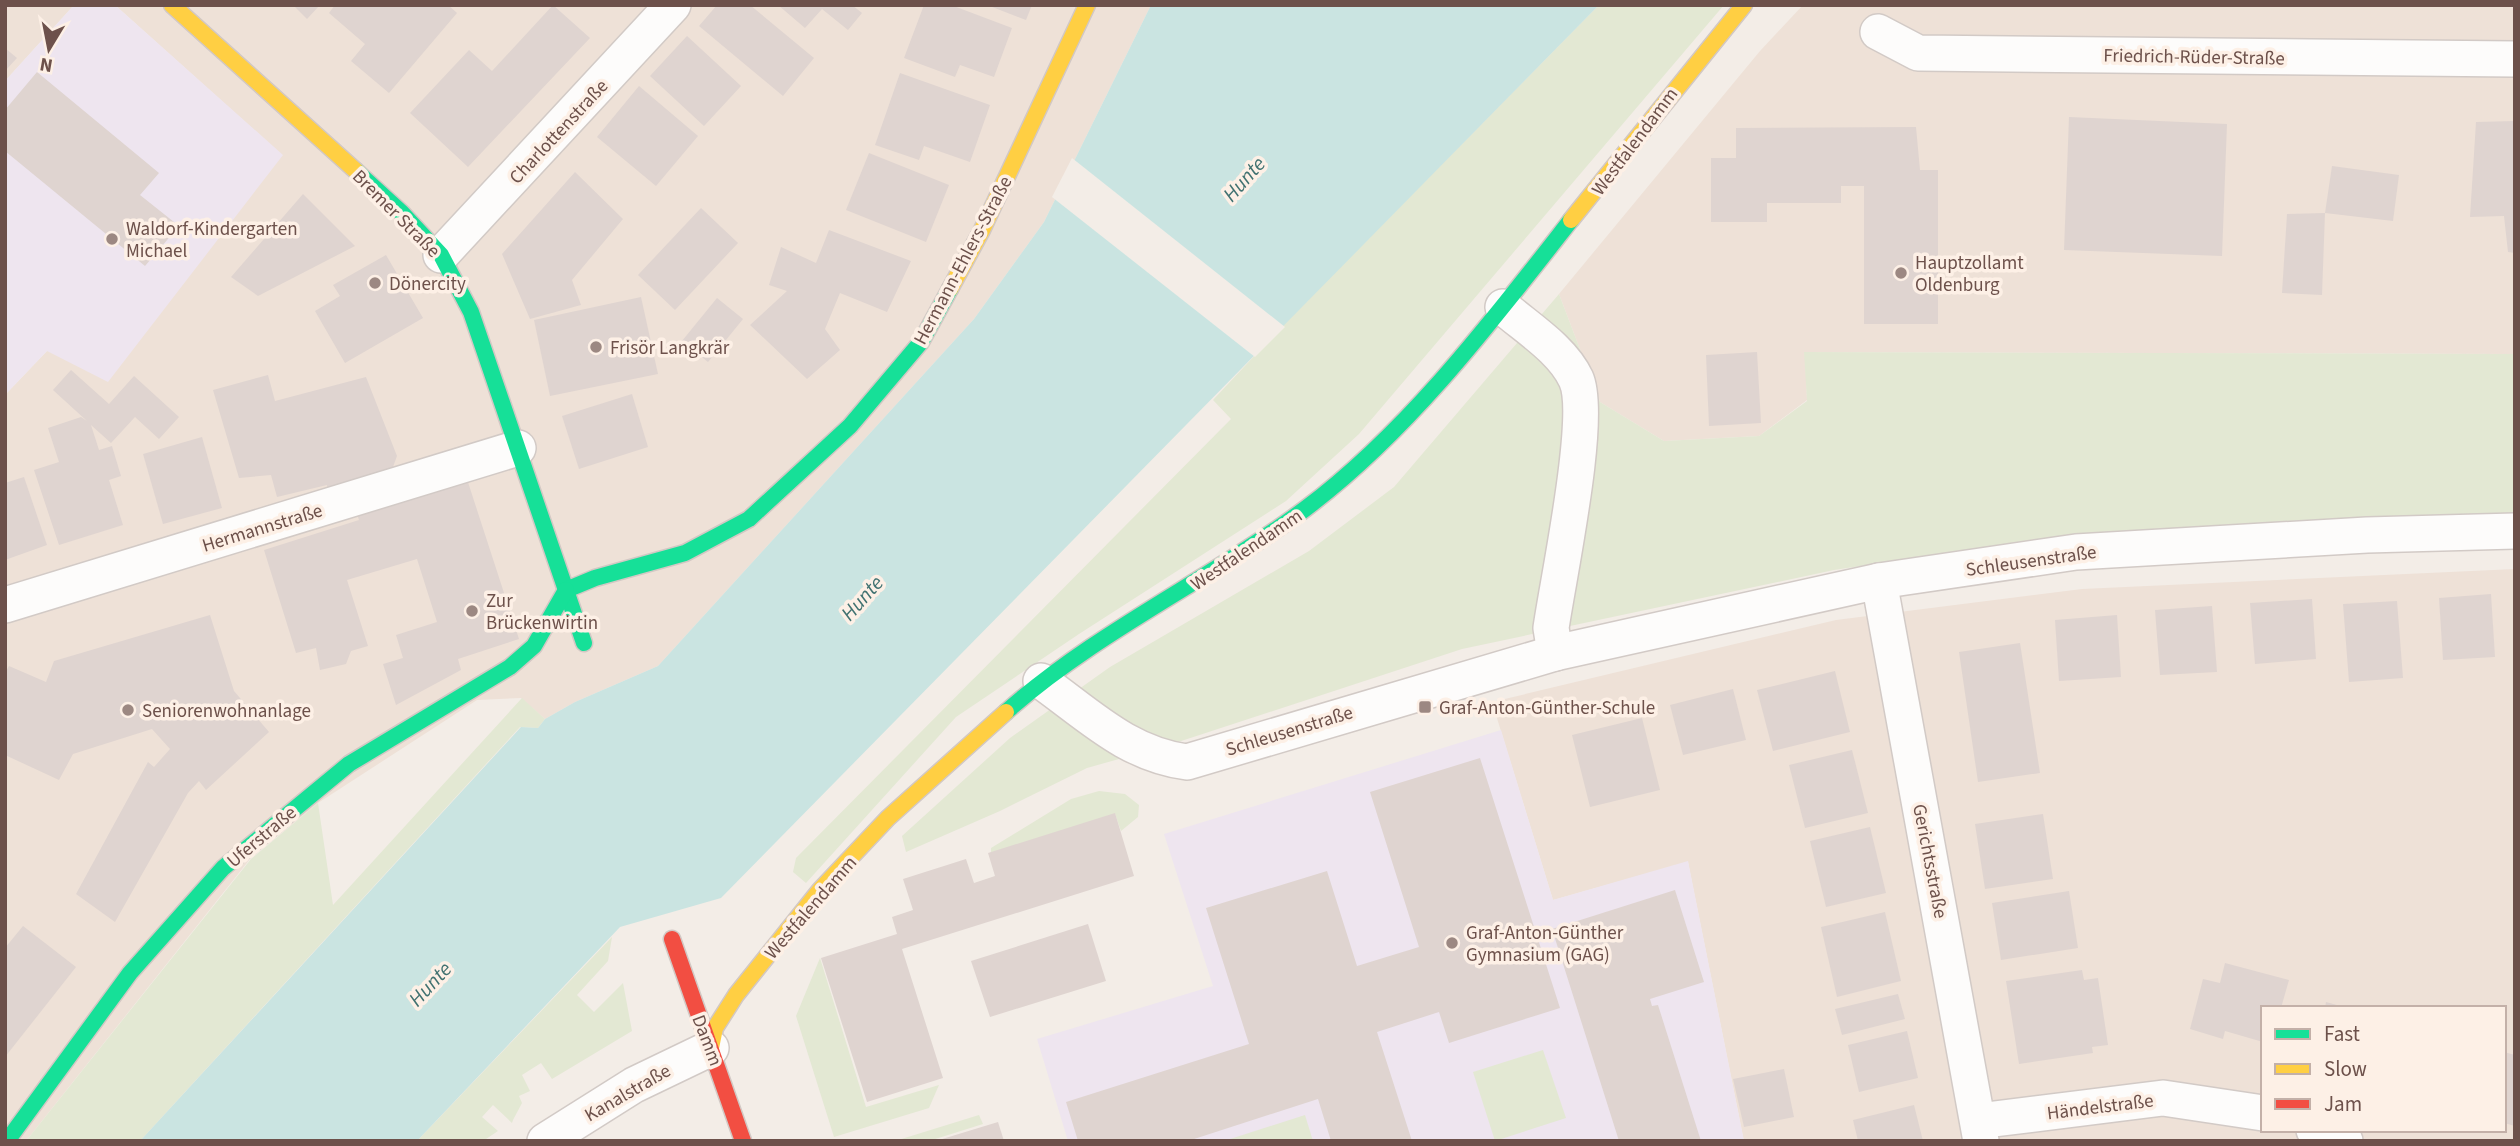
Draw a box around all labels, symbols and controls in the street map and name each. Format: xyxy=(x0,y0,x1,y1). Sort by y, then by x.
north arrow xyxy=(14,14,84,84)
street label: Friedrich-Rüder-Straße xyxy=(2103,42,2285,73)
text: N xyxy=(38,50,55,79)
street label: Charlottenstraße xyxy=(503,74,615,190)
street label: Westfalendamm xyxy=(1586,82,1685,202)
water label: Hunte xyxy=(1216,150,1272,208)
street label: Bremer Straße xyxy=(346,164,446,264)
street label: Hermann-Ehlers-Straße xyxy=(907,172,1019,350)
place label: Waldorf-Kindergarten Michael xyxy=(126,216,298,265)
marker: Waldorf-Kindergarten Michael xyxy=(104,231,120,247)
place label: Hauptzollamt Oldenburg xyxy=(1915,250,2024,299)
marker: Hauptzollamt Oldenburg xyxy=(1893,265,1909,281)
place label: Dönercity xyxy=(389,271,466,298)
marker: Dönercity xyxy=(367,275,383,291)
place label: Frisör Langkrär xyxy=(610,335,730,362)
marker: Frisör Langkrär xyxy=(588,339,604,355)
street label: Hermannstraße xyxy=(199,497,326,560)
street label: Westfalendamm xyxy=(1186,503,1308,598)
street label: Schleusenstraße xyxy=(1964,539,2098,584)
water label: Hunte xyxy=(834,569,890,627)
place label: Zur Brückenwirtin xyxy=(486,588,598,637)
marker: Zur Brückenwirtin xyxy=(464,603,480,619)
place label: Graf-Anton-Günther-Schule xyxy=(1439,695,1655,722)
place label: Seniorenwohnanlage xyxy=(142,698,311,725)
street label: Schleusenstraße xyxy=(1223,699,1356,764)
marker: Graf-Anton-Günther-Schule xyxy=(1417,699,1433,715)
marker: Seniorenwohnanlage xyxy=(120,702,136,718)
street label: Uferstraße xyxy=(221,800,303,874)
street label: Gerichtsstraße xyxy=(1905,802,1954,921)
street label: Westfalendamm xyxy=(759,850,864,966)
place label: Graf-Anton-Günther Gymnasium (GAG) xyxy=(1466,920,1624,969)
marker: Graf-Anton-Günther Gymnasium (GAG) xyxy=(1444,935,1460,951)
water label: Hunte xyxy=(401,955,459,1013)
legend xyxy=(2261,1006,2506,1132)
street label: Damm xyxy=(685,1011,729,1070)
text: Fast xyxy=(2324,1019,2360,1049)
text: Slow xyxy=(2324,1054,2367,1084)
street label: Kanalstraße xyxy=(580,1058,676,1129)
street label: Händelstraße xyxy=(2045,1088,2155,1127)
text: Jam xyxy=(2324,1089,2362,1119)

